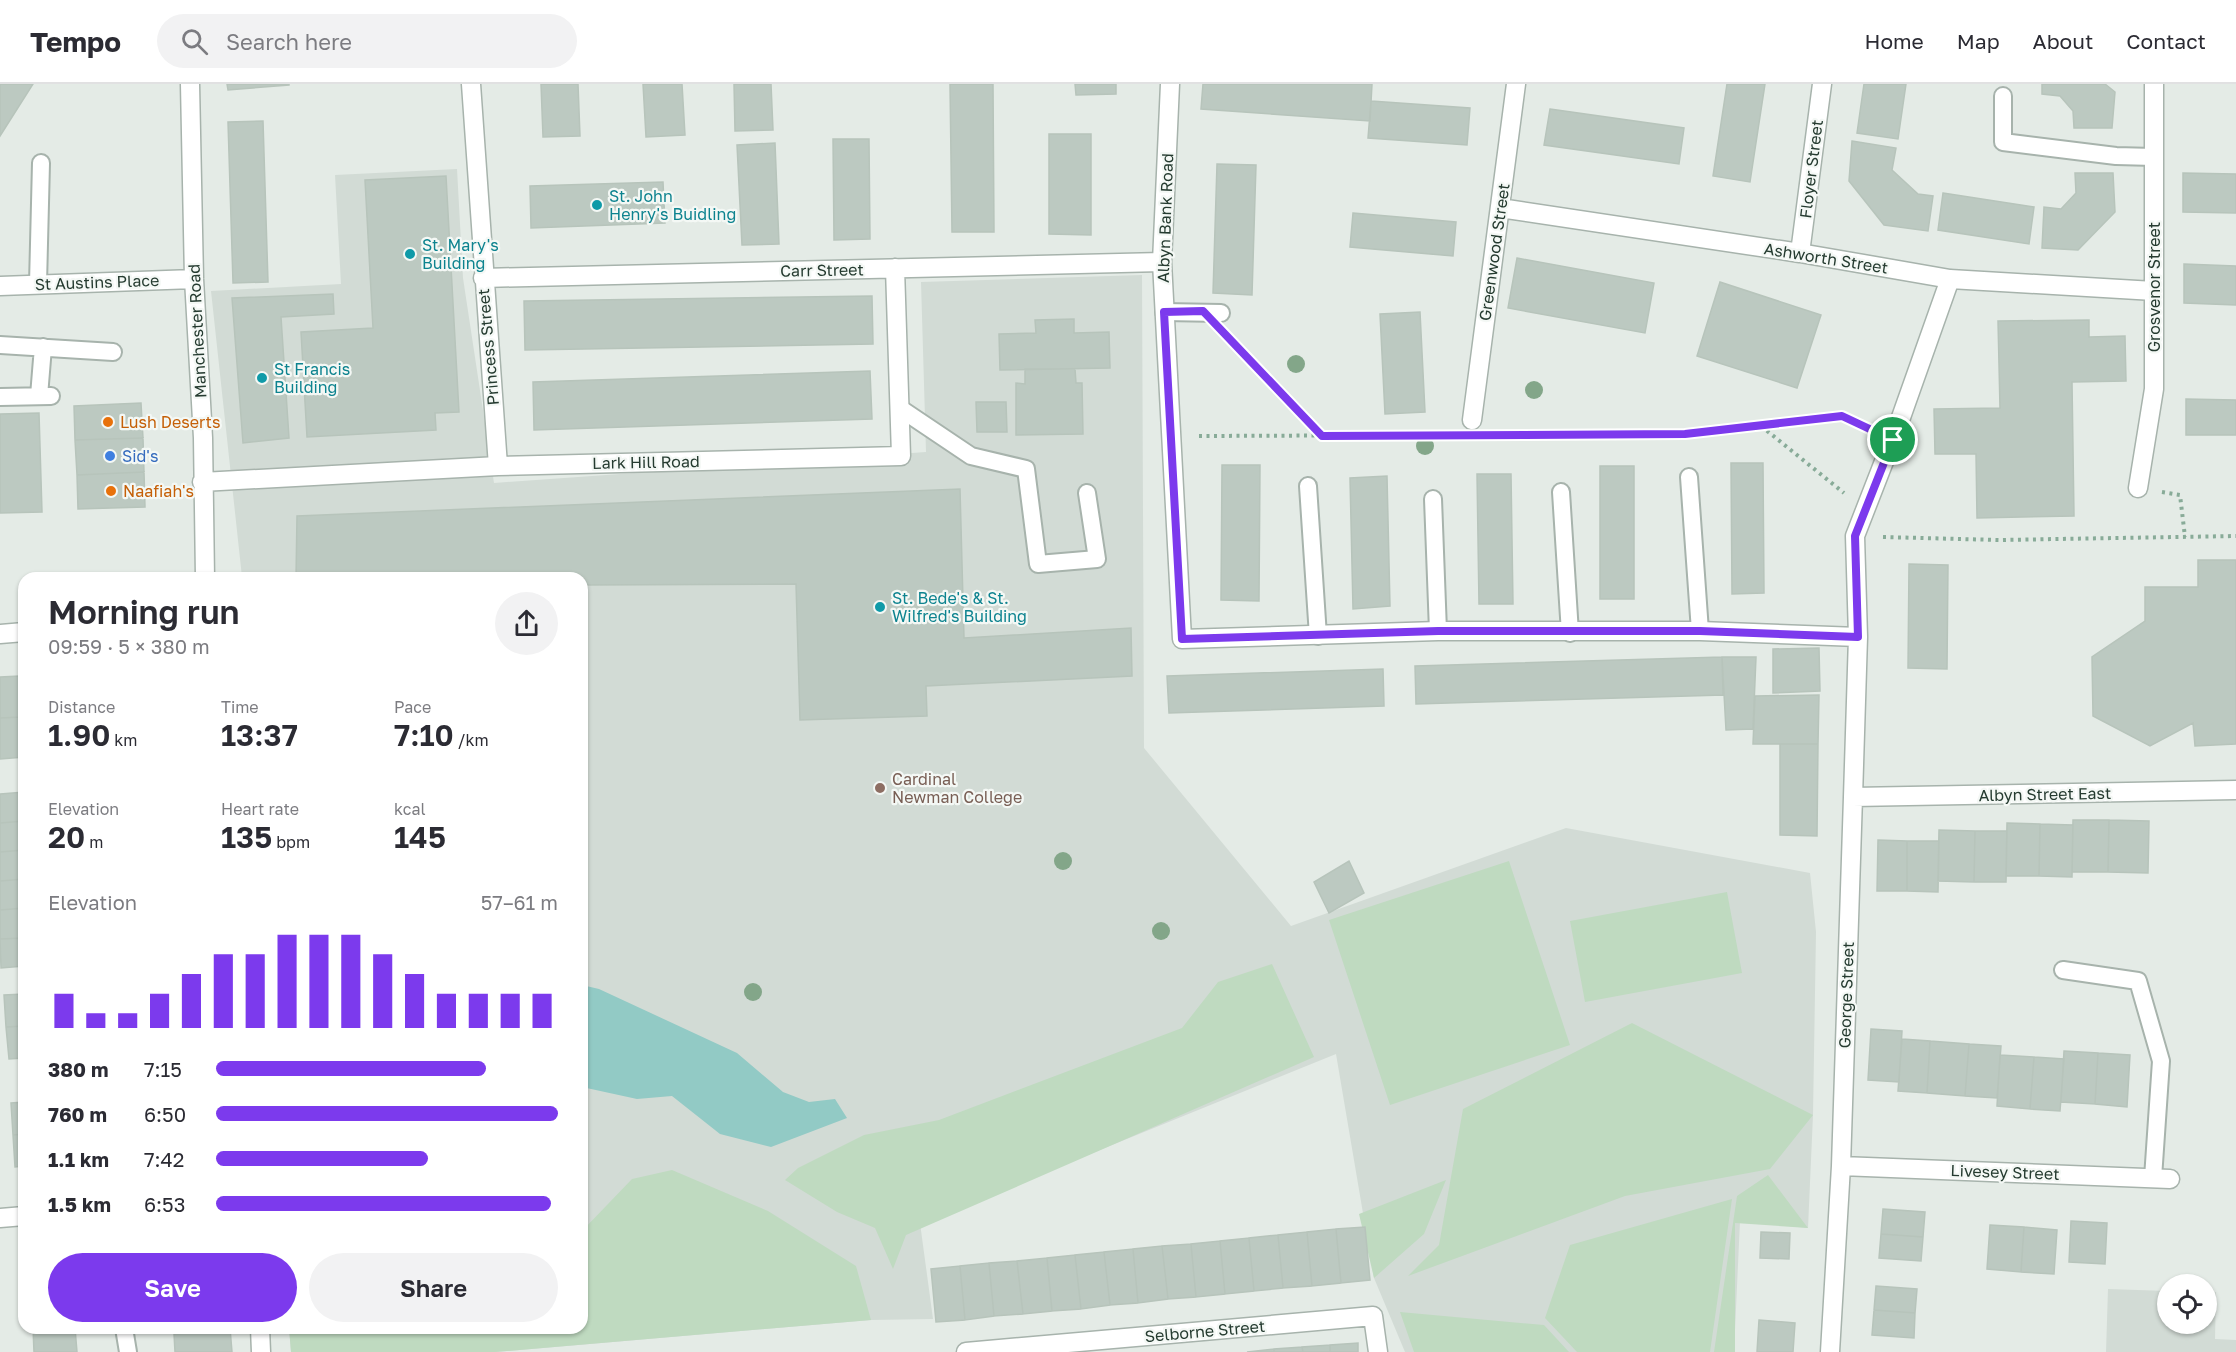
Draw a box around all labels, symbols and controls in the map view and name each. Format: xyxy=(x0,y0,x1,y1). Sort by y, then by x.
search box xyxy=(157,14,577,68)
text: Tempo xyxy=(30,25,121,58)
icon: search xyxy=(178,25,211,58)
text: Search here xyxy=(226,28,352,55)
text: Home xyxy=(1864,28,1924,54)
text: Map xyxy=(1957,28,2000,54)
text: About xyxy=(2033,28,2093,54)
text: Contact xyxy=(2126,28,2206,54)
street label: Floyer Street xyxy=(1795,119,1827,219)
street label: Albyn Bank Road xyxy=(1153,153,1177,283)
street label: Greenwood Street xyxy=(1474,182,1514,322)
place label: St. John Henry's Buidling xyxy=(609,186,736,224)
marker: St. John Henry's Buidling xyxy=(590,198,604,212)
street label: Grosvenor Street xyxy=(2144,222,2164,352)
place label: St. Mary's Building xyxy=(422,235,499,273)
street label: Ashworth Street xyxy=(1763,238,1889,278)
marker: St. Mary's Building xyxy=(403,247,417,261)
street label: Carr Street xyxy=(780,259,864,281)
street label: Manchester Road xyxy=(184,264,210,398)
street label: St Austins Place xyxy=(34,270,160,294)
street label: Princess Street xyxy=(473,288,503,406)
place label: St Francis Building xyxy=(274,359,350,397)
marker: St Francis Building xyxy=(255,371,269,385)
place label: Lush Deserts xyxy=(120,412,220,432)
pin xyxy=(1867,414,1918,465)
marker: Lush Deserts xyxy=(101,415,115,429)
icon: arrive xyxy=(1876,423,1909,456)
place label: Sid's xyxy=(122,446,158,466)
marker: Sid's xyxy=(103,449,117,463)
street label: Lark Hill Road xyxy=(592,451,700,473)
place label: Naafiah's xyxy=(123,481,194,501)
marker: Naafiah's xyxy=(104,484,118,498)
place label: St. Bede's & St. Wilfred's Building xyxy=(892,588,1027,626)
text: Morning run xyxy=(48,592,240,631)
button: share xyxy=(495,592,558,655)
marker: St. Bede's & St. Wilfred's Building xyxy=(873,600,887,614)
text: 09:59 · 5 × 380 m xyxy=(48,634,210,658)
text: Distance xyxy=(48,697,115,717)
text: Time xyxy=(221,697,259,717)
text: Pace xyxy=(394,697,431,717)
text: 1.90 xyxy=(48,717,110,753)
text: 13:37 xyxy=(221,717,298,753)
text: 7:10 xyxy=(394,717,454,753)
text: km xyxy=(110,730,138,750)
text: /km xyxy=(454,730,489,750)
place label: Cardinal Newman College xyxy=(892,769,1022,807)
marker: Cardinal Newman College xyxy=(873,781,887,795)
street label: Albyn Street East xyxy=(1978,783,2112,805)
text: Elevation xyxy=(48,799,119,819)
text: Heart rate xyxy=(221,799,299,819)
text: kcal xyxy=(394,799,426,819)
text: 20 xyxy=(48,819,85,855)
text: 135 xyxy=(221,819,272,855)
text: 145 xyxy=(394,819,446,855)
text: m xyxy=(85,832,103,852)
text: bpm xyxy=(272,832,310,852)
text: Elevation xyxy=(48,890,137,914)
text: 57–61 m xyxy=(481,890,558,914)
street label: George Street xyxy=(1834,941,1858,1049)
text: 380 m xyxy=(48,1057,109,1081)
text: 7:15 xyxy=(144,1057,182,1081)
text: 760 m xyxy=(48,1102,107,1126)
text: 6:50 xyxy=(144,1102,186,1126)
text: 1.1 km xyxy=(48,1147,109,1171)
text: 7:42 xyxy=(144,1147,184,1171)
street label: Livesey Street xyxy=(1950,1160,2060,1184)
text: 1.5 km xyxy=(48,1192,111,1216)
text: 6:53 xyxy=(144,1192,185,1216)
button: Save xyxy=(48,1253,297,1322)
button: Share xyxy=(309,1253,558,1322)
map controls xyxy=(2157,1274,2217,1334)
button: locate xyxy=(2157,1274,2217,1334)
street label: Selborne Street xyxy=(1144,1316,1266,1346)

